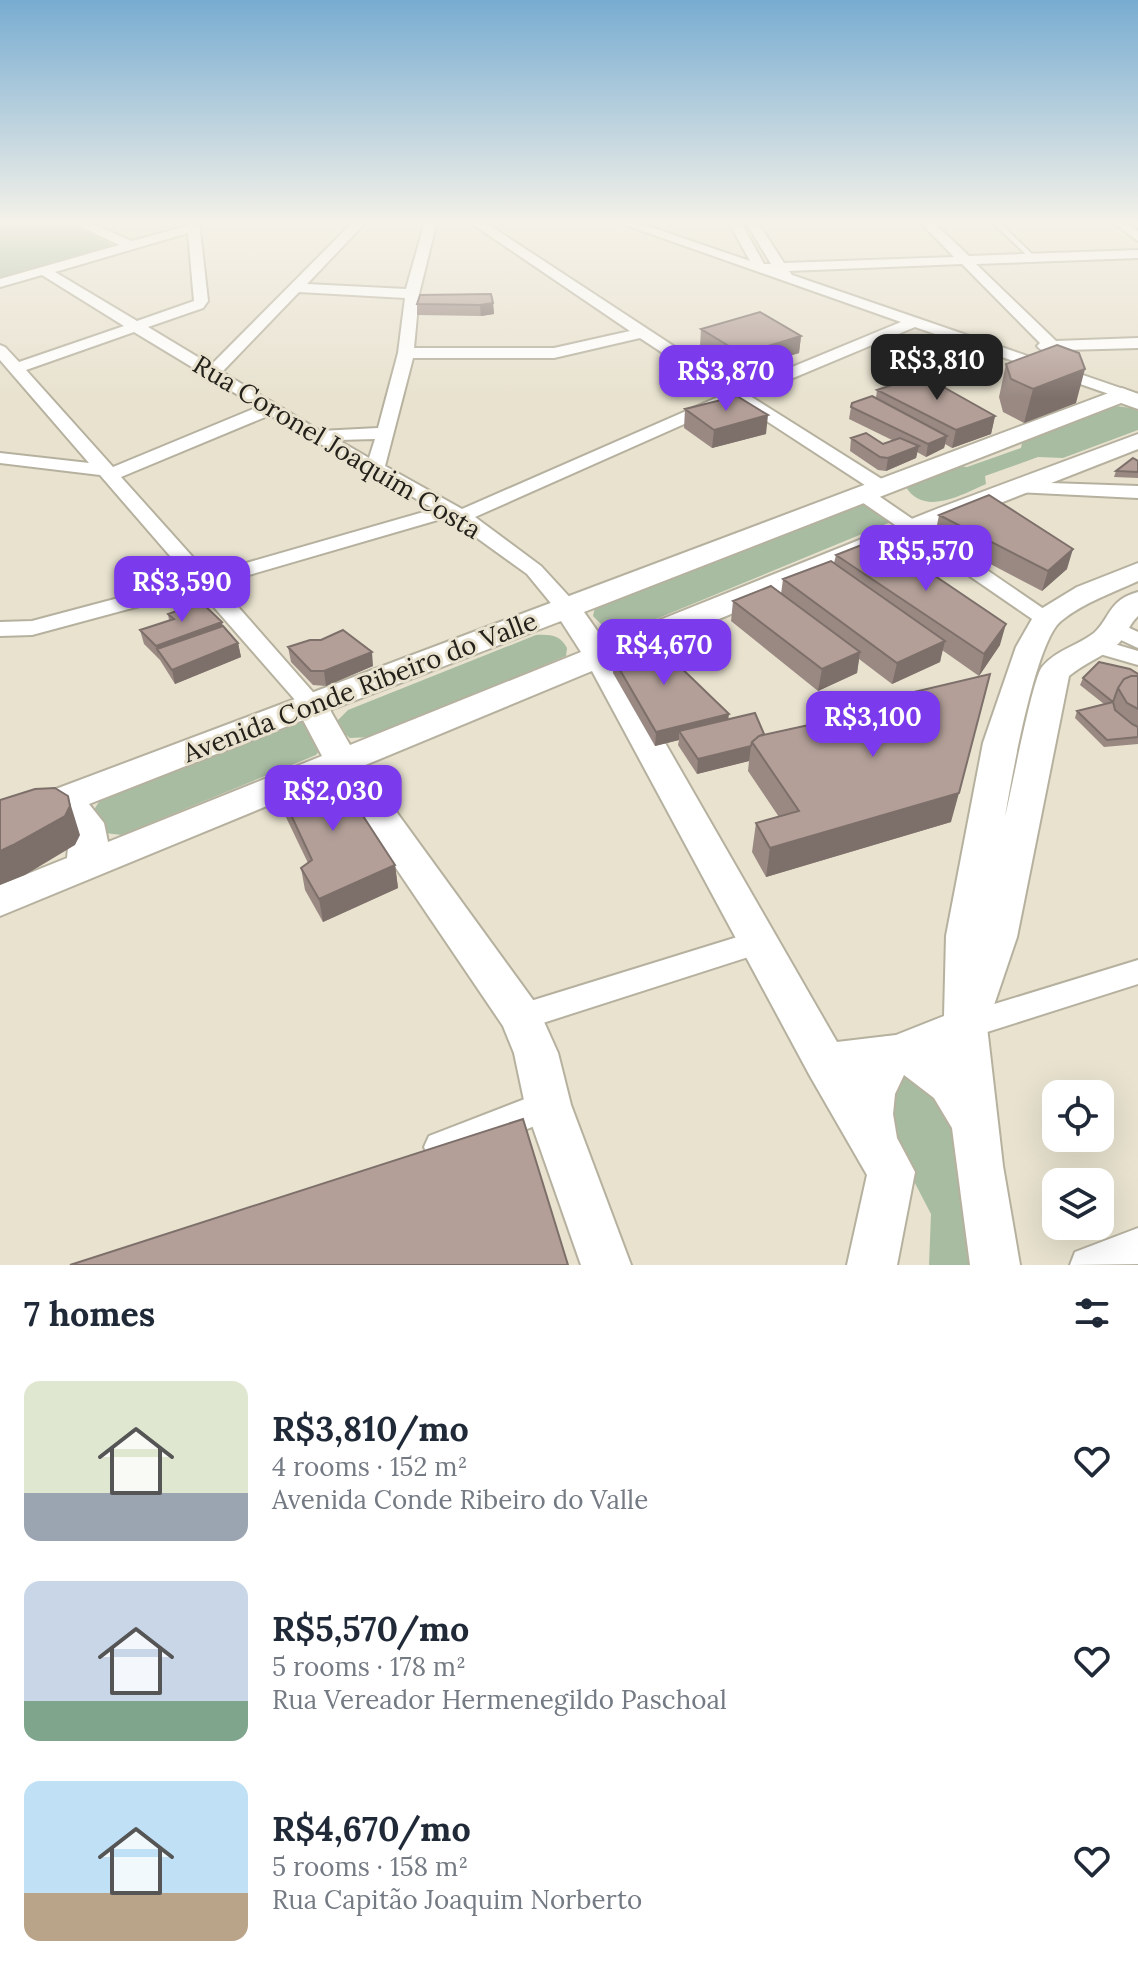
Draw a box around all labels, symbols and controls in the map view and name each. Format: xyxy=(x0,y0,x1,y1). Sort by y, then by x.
pin: R$3,810 xyxy=(863,334,1011,402)
text: R$3,810 xyxy=(889,343,985,376)
pin: R$3,870 xyxy=(652,345,800,413)
street label: Rua Coronel Joaquim Costa xyxy=(187,347,487,546)
text: R$3,870 xyxy=(677,354,775,387)
pin: R$5,570 xyxy=(852,525,1000,593)
text: R$5,570 xyxy=(878,534,974,567)
pin: R$3,590 xyxy=(108,556,256,624)
text: R$3,590 xyxy=(132,565,232,598)
street label: Avenida Conde Ribeiro do Valle xyxy=(177,604,541,770)
pin: R$4,670 xyxy=(590,619,738,687)
text: R$4,670 xyxy=(615,628,713,661)
pin: R$3,100 xyxy=(799,691,947,759)
text: R$3,100 xyxy=(824,700,922,733)
pin: R$2,030 xyxy=(259,765,407,833)
text: R$2,030 xyxy=(283,774,383,807)
map controls xyxy=(1042,1080,1114,1240)
button: locate xyxy=(1042,1080,1114,1152)
button: layers xyxy=(1042,1168,1114,1240)
icon: filters xyxy=(1070,1291,1114,1335)
text: 7 homes xyxy=(24,1292,155,1335)
text: R$3,810/mo xyxy=(272,1407,469,1450)
icon: home xyxy=(88,1413,184,1509)
icon: heart xyxy=(1070,1439,1114,1483)
text: 4 rooms · 152 m² xyxy=(272,1450,468,1483)
text: Avenida Conde Ribeiro do Valle xyxy=(272,1483,648,1516)
text: R$5,570/mo xyxy=(272,1607,469,1650)
icon: home xyxy=(88,1613,184,1709)
icon: heart xyxy=(1070,1639,1114,1683)
text: 5 rooms · 178 m² xyxy=(272,1650,466,1683)
text: Rua Vereador Hermenegildo Paschoal xyxy=(272,1683,727,1716)
text: R$4,670/mo xyxy=(272,1807,471,1850)
icon: home xyxy=(88,1813,184,1909)
icon: heart xyxy=(1070,1839,1114,1883)
text: 5 rooms · 158 m² xyxy=(272,1850,468,1883)
text: Rua Capitão Joaquim Norberto xyxy=(272,1883,642,1916)

